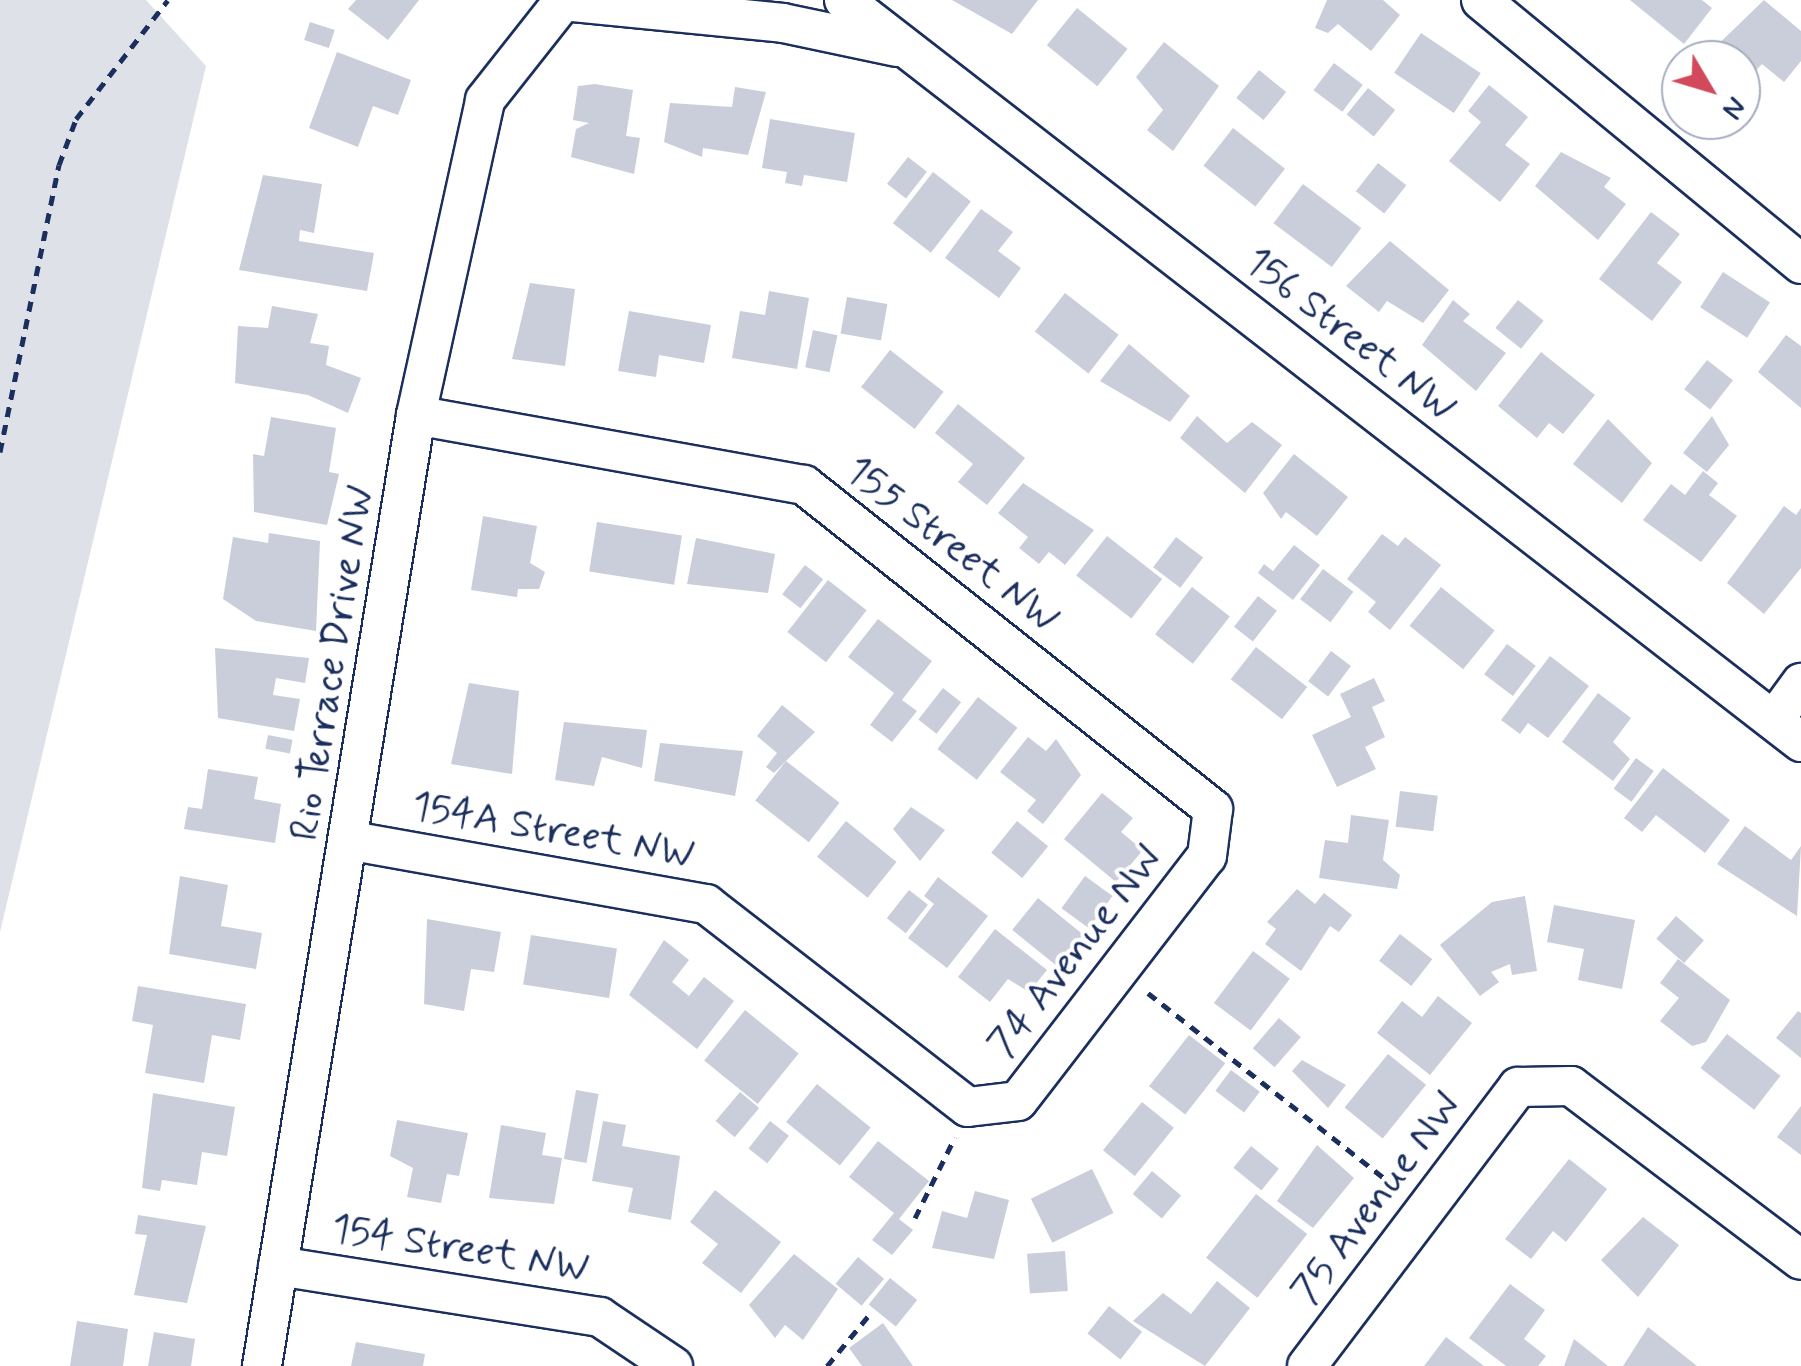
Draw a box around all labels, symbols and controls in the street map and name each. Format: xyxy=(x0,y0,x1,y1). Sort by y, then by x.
north arrow xyxy=(1661,40,1761,140)
text: N xyxy=(1713,89,1754,126)
street label: 156 Street NW xyxy=(1235,238,1465,432)
street label: 155 Street NW xyxy=(836,447,1068,643)
street label: Rio Terrace Drive NW xyxy=(282,485,384,841)
street label: 154A Street NW xyxy=(409,783,697,879)
street label: 74 Avenue NW xyxy=(978,837,1174,1067)
street label: 75 Avenue NW xyxy=(1282,1084,1472,1314)
street label: 154 Street NW xyxy=(328,1205,592,1293)

